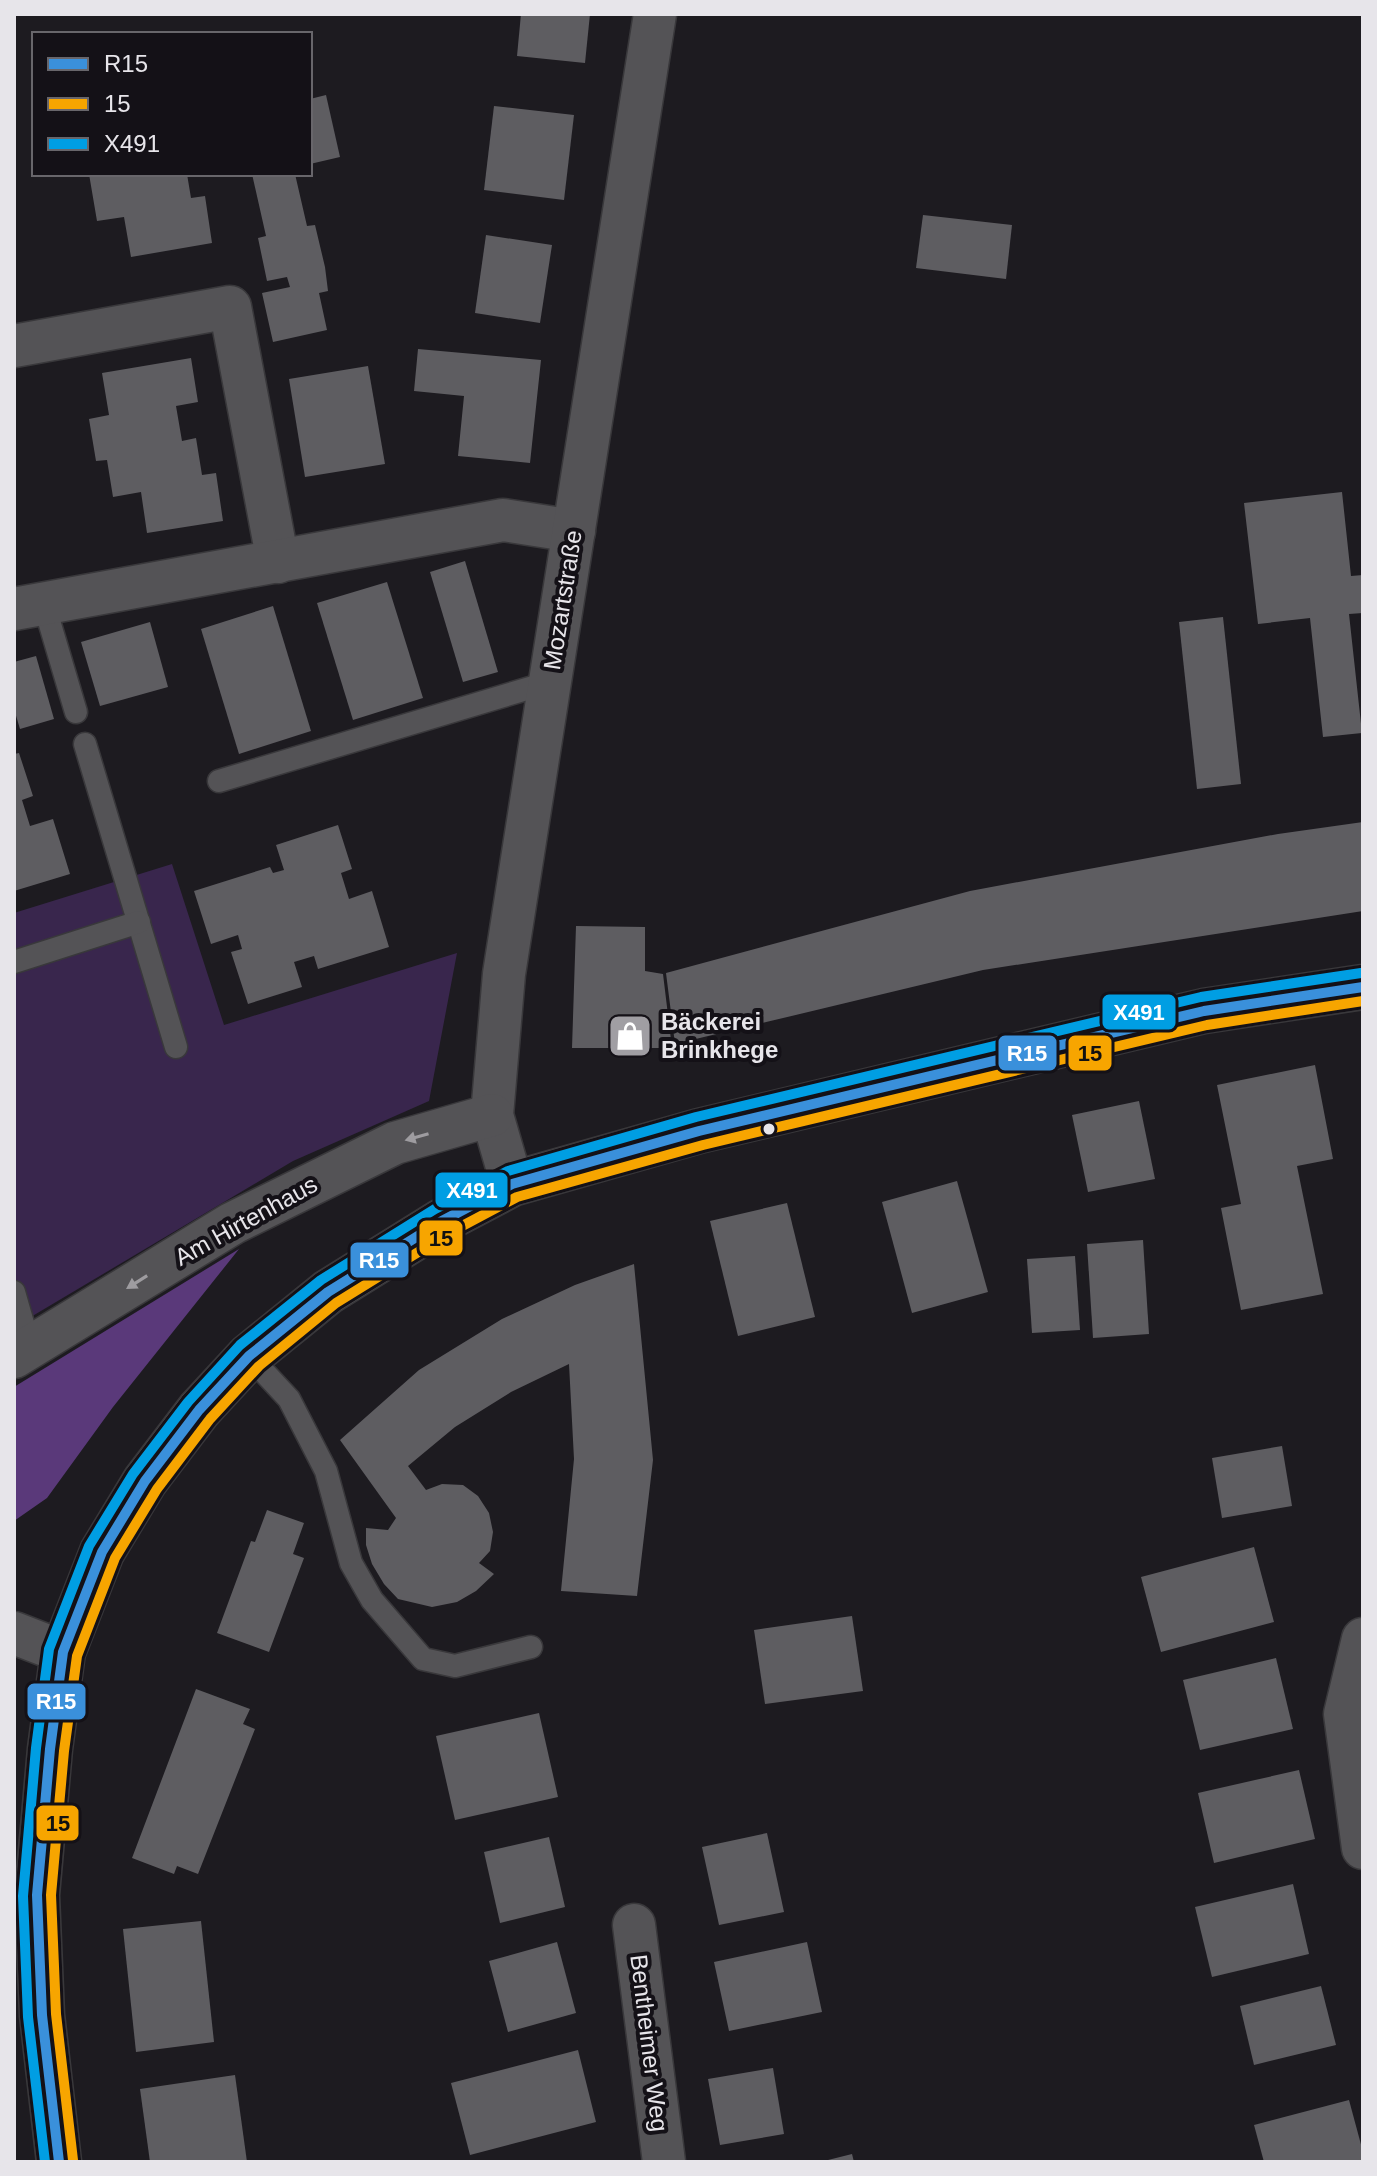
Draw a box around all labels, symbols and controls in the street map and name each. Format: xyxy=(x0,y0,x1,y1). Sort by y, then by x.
legend xyxy=(32,32,312,176)
text: R15 xyxy=(104,50,148,77)
text: 15 xyxy=(104,90,131,117)
text: X491 xyxy=(104,130,160,157)
street label: Mozartstraße xyxy=(538,528,587,672)
line badge: X491 xyxy=(1101,993,1177,1031)
text: X491 xyxy=(1113,1000,1165,1025)
place label: Bäckerei Brinkhege xyxy=(661,1008,778,1063)
shop icon: Bäckerei Brinkhege xyxy=(606,1012,654,1060)
line badge: R15 xyxy=(997,1034,1058,1072)
line badge: 15 xyxy=(1067,1034,1113,1072)
text: R15 xyxy=(1007,1041,1047,1066)
text: 15 xyxy=(1078,1041,1102,1066)
unlabelled marker xyxy=(761,1121,777,1137)
one-way arrow xyxy=(404,1131,428,1144)
street label: Am Hirtenhaus xyxy=(170,1170,322,1271)
line badge: X491 xyxy=(434,1171,509,1209)
text: X491 xyxy=(446,1178,498,1203)
line badge: 15 xyxy=(418,1219,464,1257)
text: 15 xyxy=(429,1226,453,1251)
line badge: R15 xyxy=(349,1241,410,1279)
text: R15 xyxy=(359,1248,399,1273)
one-way arrow xyxy=(126,1275,148,1289)
line badge: R15 xyxy=(26,1682,87,1721)
text: R15 xyxy=(36,1689,76,1714)
line badge: 15 xyxy=(35,1804,80,1842)
text: 15 xyxy=(46,1811,70,1836)
street label: Bentheimer Weg xyxy=(625,1953,674,2133)

